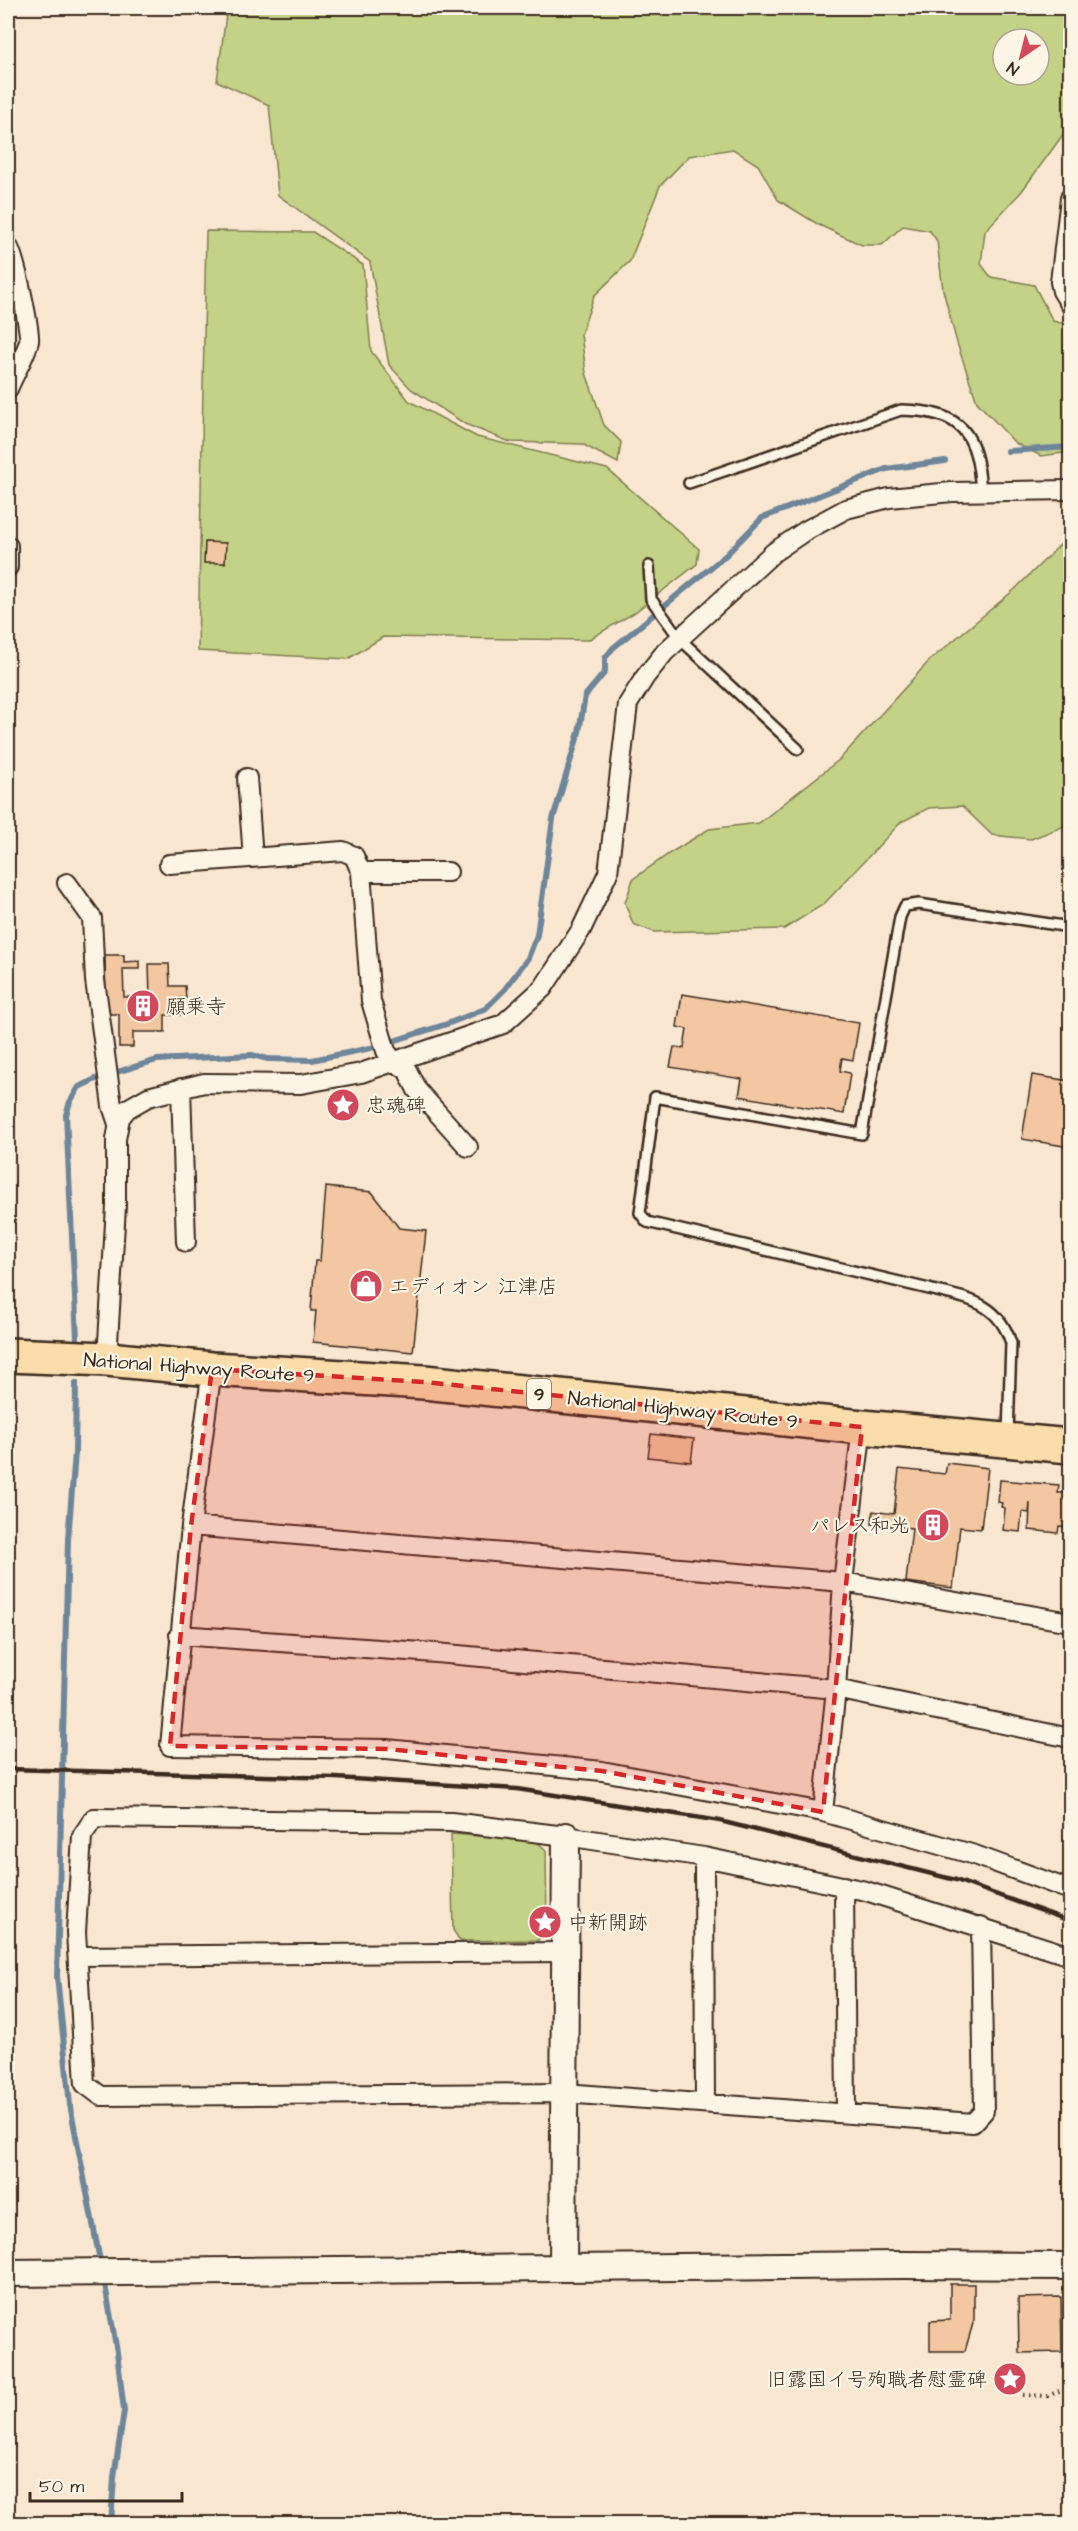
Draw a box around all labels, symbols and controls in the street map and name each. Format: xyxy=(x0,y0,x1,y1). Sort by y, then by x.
north arrow xyxy=(991,27,1051,87)
text: N xyxy=(1003,57,1023,80)
building icon: 願乗寺 xyxy=(125,988,161,1024)
place label: 願乗寺 xyxy=(166,993,226,1021)
place icon: 忠魂碑 xyxy=(325,1087,361,1123)
place label: 忠魂碑 xyxy=(366,1092,426,1120)
shop icon: エディオン 江津店 xyxy=(348,1268,384,1304)
place label: エディオン 江津店 xyxy=(389,1273,558,1301)
street label: National Highway Route 9 xyxy=(83,1346,315,1391)
road number: 9 xyxy=(527,1379,551,1409)
street label: National Highway Route 9 xyxy=(566,1384,799,1437)
building icon: パレス和光 xyxy=(915,1507,951,1543)
place label: パレス和光 xyxy=(810,1512,910,1540)
place icon: 中新開跡 xyxy=(527,1904,563,1940)
place label: 中新開跡 xyxy=(568,1909,648,1937)
place icon: 旧露国イ号殉職者慰霊碑 xyxy=(992,2361,1028,2397)
place label: 旧露国イ号殉職者慰霊碑 xyxy=(767,2366,987,2394)
scale bar xyxy=(30,2465,182,2503)
text: 50 m xyxy=(39,2474,84,2499)

